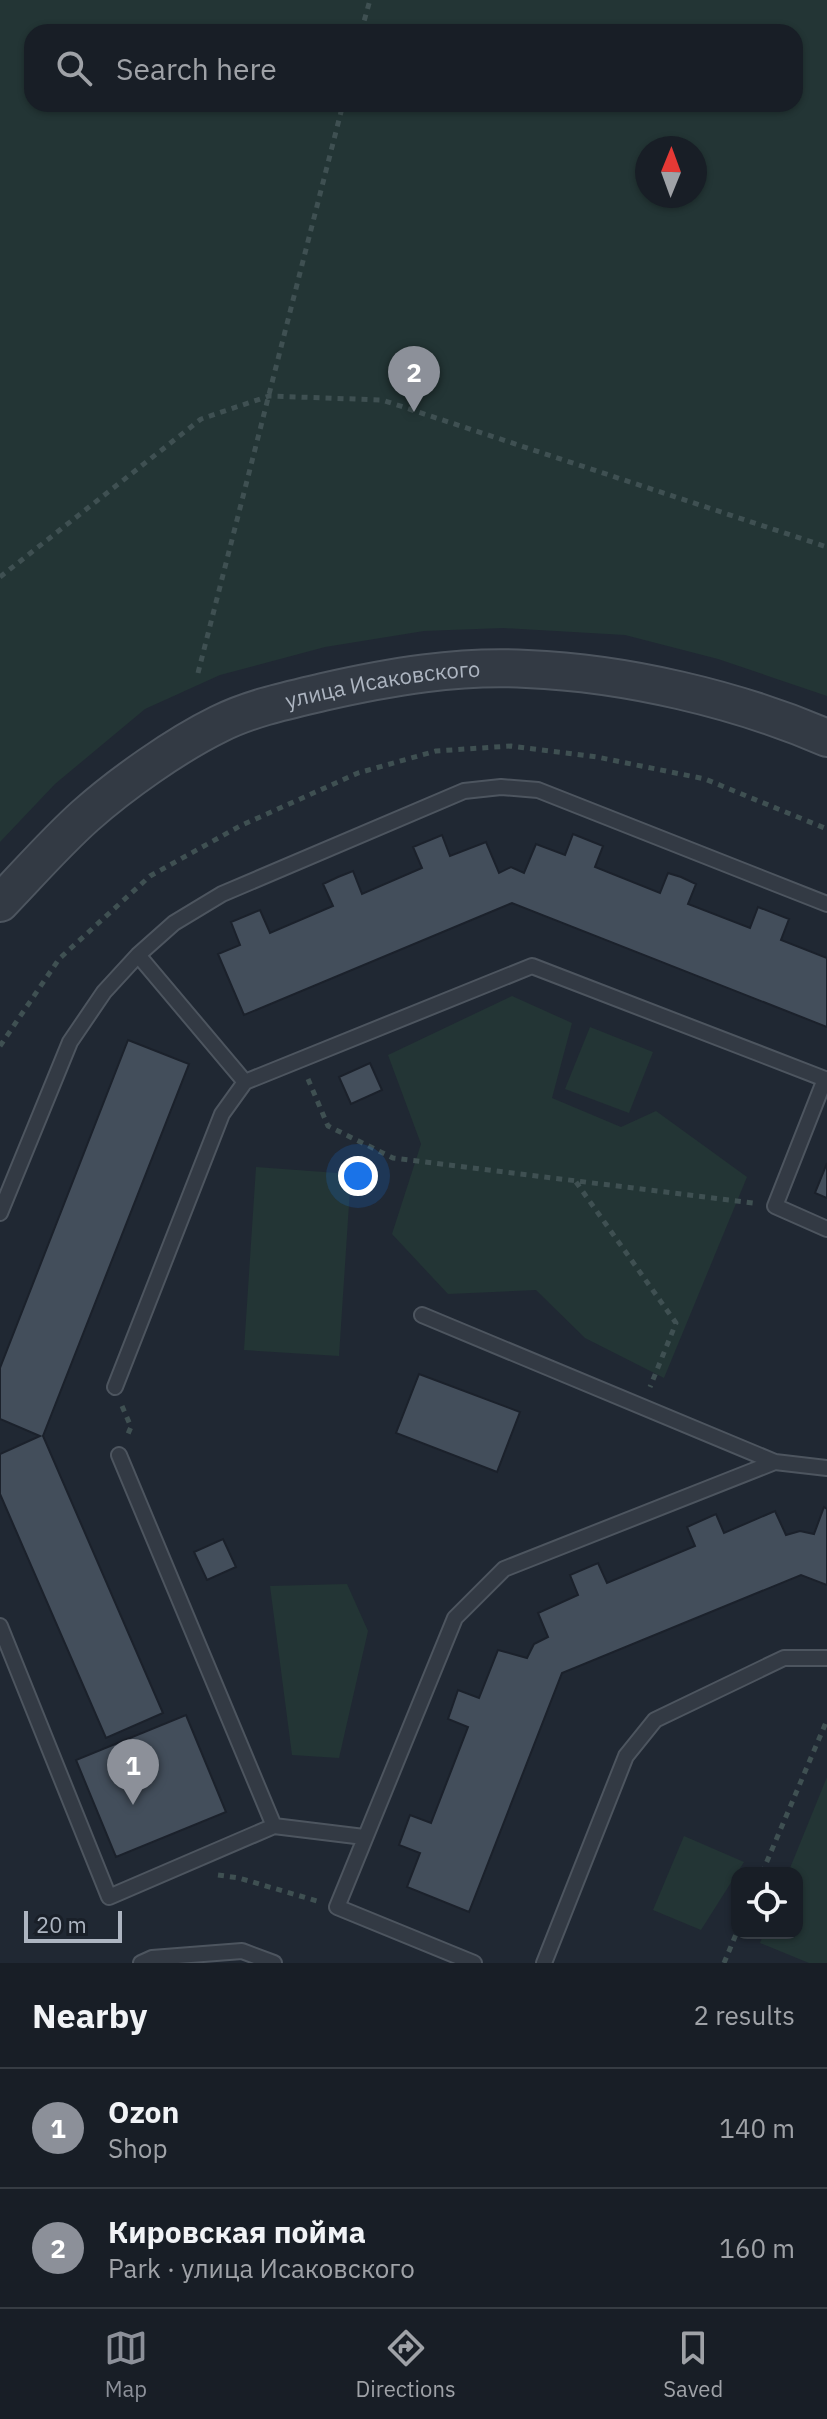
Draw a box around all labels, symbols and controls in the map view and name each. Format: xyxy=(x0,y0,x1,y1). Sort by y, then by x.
search box xyxy=(24,24,803,112)
icon: search xyxy=(52,46,96,90)
text: Search here xyxy=(116,49,277,88)
north arrow xyxy=(635,136,707,208)
pin: 2 xyxy=(388,346,440,412)
street label: улица Исаковского xyxy=(282,654,481,714)
your location xyxy=(338,1156,378,1196)
pin: 1 xyxy=(107,1739,159,1805)
map controls xyxy=(731,1867,803,1939)
button: locate xyxy=(731,1867,803,1939)
scale bar xyxy=(24,1907,122,1943)
text: 20 m xyxy=(36,1910,87,1939)
text: Nearby xyxy=(32,1993,147,2037)
text: 2 results xyxy=(693,1998,795,2032)
text: Ozon xyxy=(108,2092,179,2131)
text: 1 xyxy=(50,2111,66,2145)
text: 140 m xyxy=(719,2111,795,2145)
text: Shop xyxy=(108,2131,168,2165)
text: Кировская пойма xyxy=(108,2212,366,2251)
text: 2 xyxy=(50,2231,66,2265)
text: 160 m xyxy=(719,2231,795,2265)
text: Park · улица Исаковского xyxy=(108,2251,415,2285)
tab: Map xyxy=(104,2326,148,2403)
tab: Directions xyxy=(356,2326,456,2403)
tab: Saved xyxy=(663,2326,723,2403)

